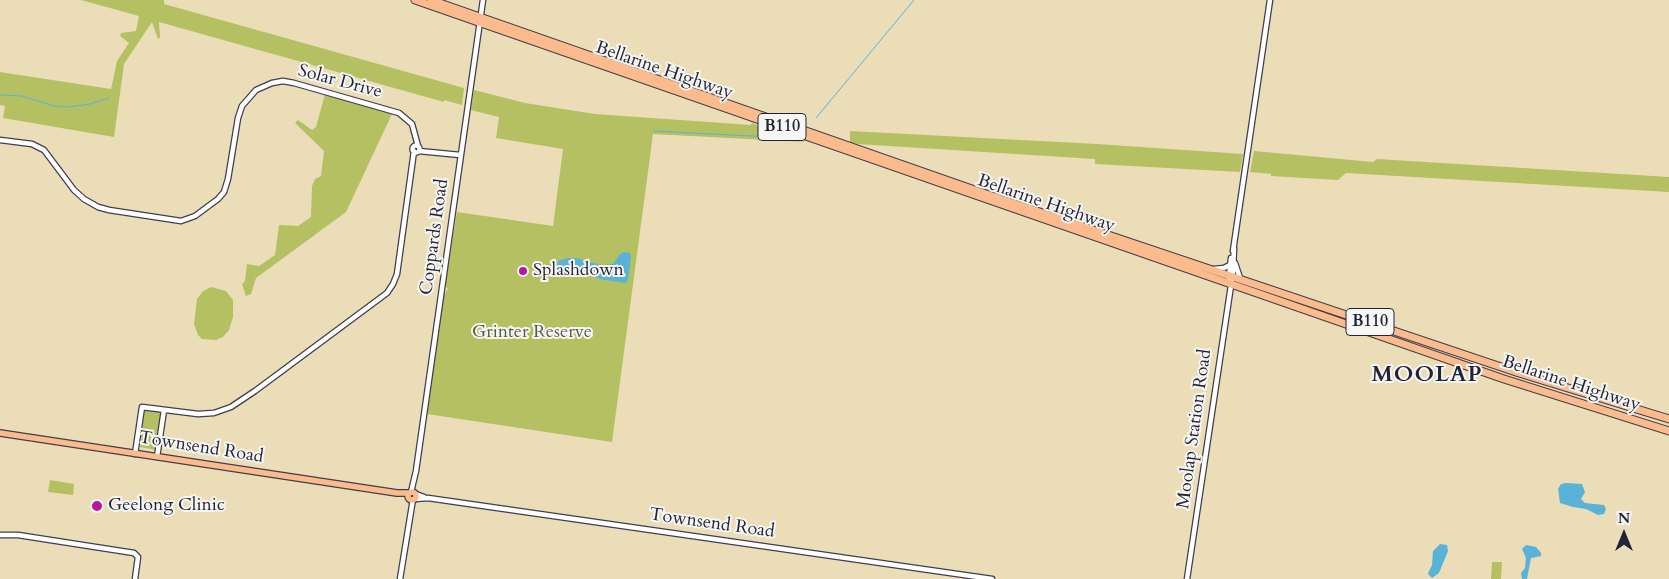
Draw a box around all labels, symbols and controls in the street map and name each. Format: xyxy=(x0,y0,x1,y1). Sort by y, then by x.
street label: Bellarine Highway xyxy=(592,37,736,105)
street label: Solar Drive xyxy=(296,60,384,104)
road number: B110 xyxy=(758,114,806,140)
street label: Bellarine Highway xyxy=(974,170,1118,238)
street label: Coppards Road xyxy=(416,178,454,296)
place label: Splashdown xyxy=(533,260,624,282)
marker: Splashdown xyxy=(517,265,529,277)
road number: B110 xyxy=(1346,308,1394,336)
park label: Grinter Reserve xyxy=(472,322,592,344)
street label: Moolap Station Road xyxy=(1173,348,1217,510)
street label: Bellarine Highway xyxy=(1499,351,1643,417)
district label: MOOLAP xyxy=(1371,363,1483,389)
street label: Townsend Road xyxy=(137,427,265,469)
place label: Geelong Clinic xyxy=(108,495,225,517)
marker: Geelong Clinic xyxy=(90,499,104,513)
street label: Townsend Road xyxy=(648,505,776,543)
north arrow xyxy=(1599,509,1649,559)
text: N xyxy=(1618,509,1630,528)

